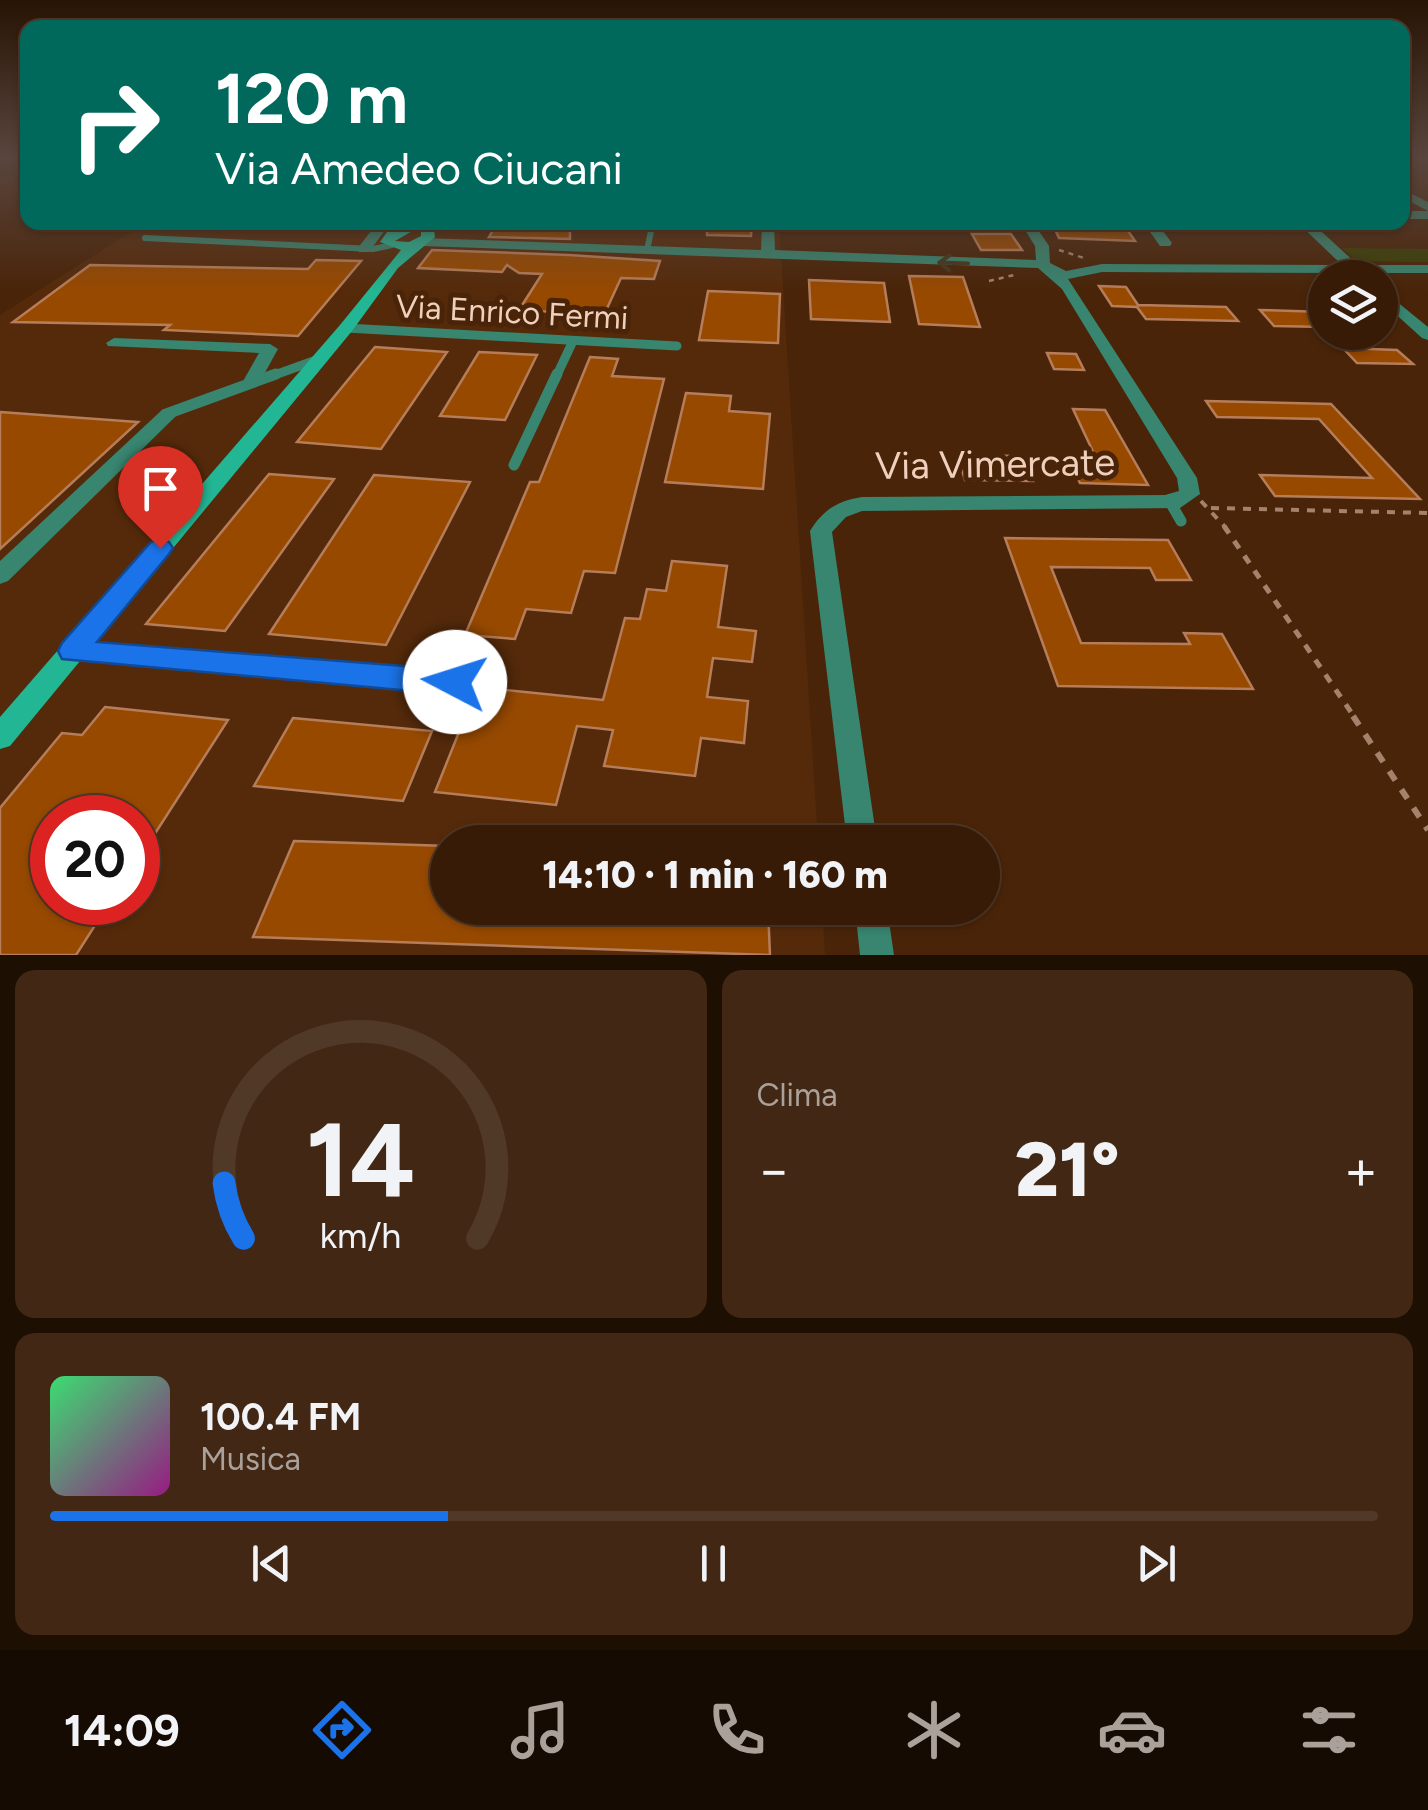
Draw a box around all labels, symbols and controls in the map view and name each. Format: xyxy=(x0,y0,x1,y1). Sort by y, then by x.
text: 120 m xyxy=(215,56,408,141)
icon: right xyxy=(50,60,180,190)
text: Via Amedeo Ciucani xyxy=(215,141,623,195)
one-way arrow xyxy=(938,254,970,273)
map controls xyxy=(1308,260,1398,350)
button: layers xyxy=(1308,260,1398,350)
street label: Via Enrico Fermi xyxy=(395,287,629,337)
street label: Via Vimercate xyxy=(875,439,1115,489)
pin xyxy=(118,446,203,549)
icon: arrive xyxy=(133,461,188,516)
position arrow xyxy=(403,630,507,734)
speed limit sign: 20 xyxy=(30,795,160,925)
text: 14:10 · 1 min · 160 m xyxy=(542,852,888,898)
text: Clima xyxy=(757,1076,838,1114)
text: 14 xyxy=(306,1097,416,1222)
text: 21° xyxy=(1015,1125,1120,1215)
text: − xyxy=(757,1137,791,1203)
text: + xyxy=(1344,1137,1378,1203)
text: km/h xyxy=(320,1214,402,1257)
text: 100.4 FM xyxy=(200,1394,361,1440)
text: Musica xyxy=(200,1440,301,1478)
icon: previous xyxy=(244,1536,299,1591)
icon: pause xyxy=(686,1536,741,1591)
icon: next xyxy=(1129,1536,1184,1591)
icon: directions xyxy=(307,1695,377,1765)
icon: music xyxy=(505,1695,575,1765)
icon: phone xyxy=(702,1695,772,1765)
icon: climate xyxy=(899,1695,969,1765)
icon: car xyxy=(1097,1695,1167,1765)
icon: filters xyxy=(1294,1695,1364,1765)
text: 14:09 xyxy=(64,1703,180,1757)

